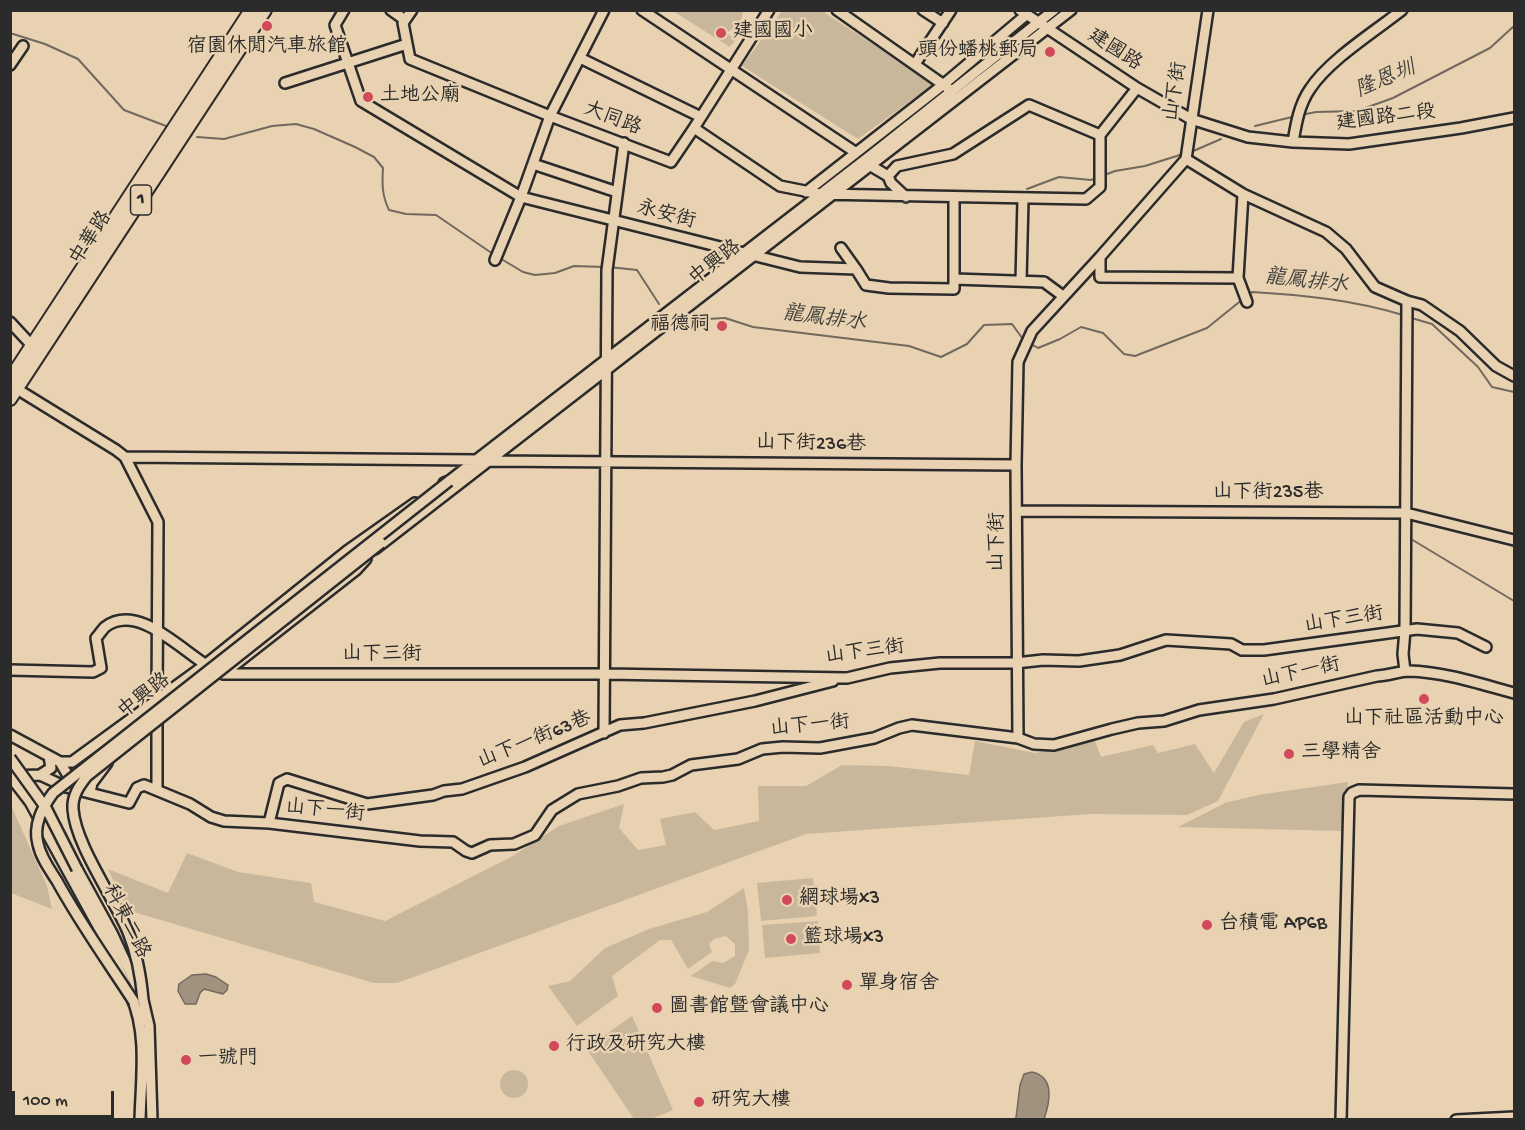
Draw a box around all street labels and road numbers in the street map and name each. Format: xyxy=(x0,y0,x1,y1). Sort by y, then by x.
street label: 建國路 xyxy=(1082,25,1146,77)
street label: 山下街 xyxy=(1160,60,1194,124)
street label: 大同路 xyxy=(580,98,644,142)
street label: 建國路二段 xyxy=(1335,101,1437,137)
road number: 1 xyxy=(130,185,152,215)
street label: 永安街 xyxy=(634,197,698,235)
street label: 中華路 xyxy=(66,207,118,271)
street label: 中興路 xyxy=(685,236,747,292)
street label: 山下街236巷 xyxy=(756,432,866,458)
street label: 山下街235巷 xyxy=(1213,482,1323,506)
street label: 山下街 xyxy=(987,512,1011,572)
street label: 山下三街 xyxy=(1303,603,1385,639)
street label: 山下三街 xyxy=(824,636,906,670)
street label: 山下三街 xyxy=(342,644,422,668)
street label: 山下一街 xyxy=(1259,654,1343,694)
street label: 中興路 xyxy=(114,669,176,725)
street label: 山下一街63巷 xyxy=(475,707,595,775)
street label: 山下一街 xyxy=(769,712,851,742)
street label: 山下一街 xyxy=(284,796,366,828)
street label: 科東二路 xyxy=(96,881,154,963)

